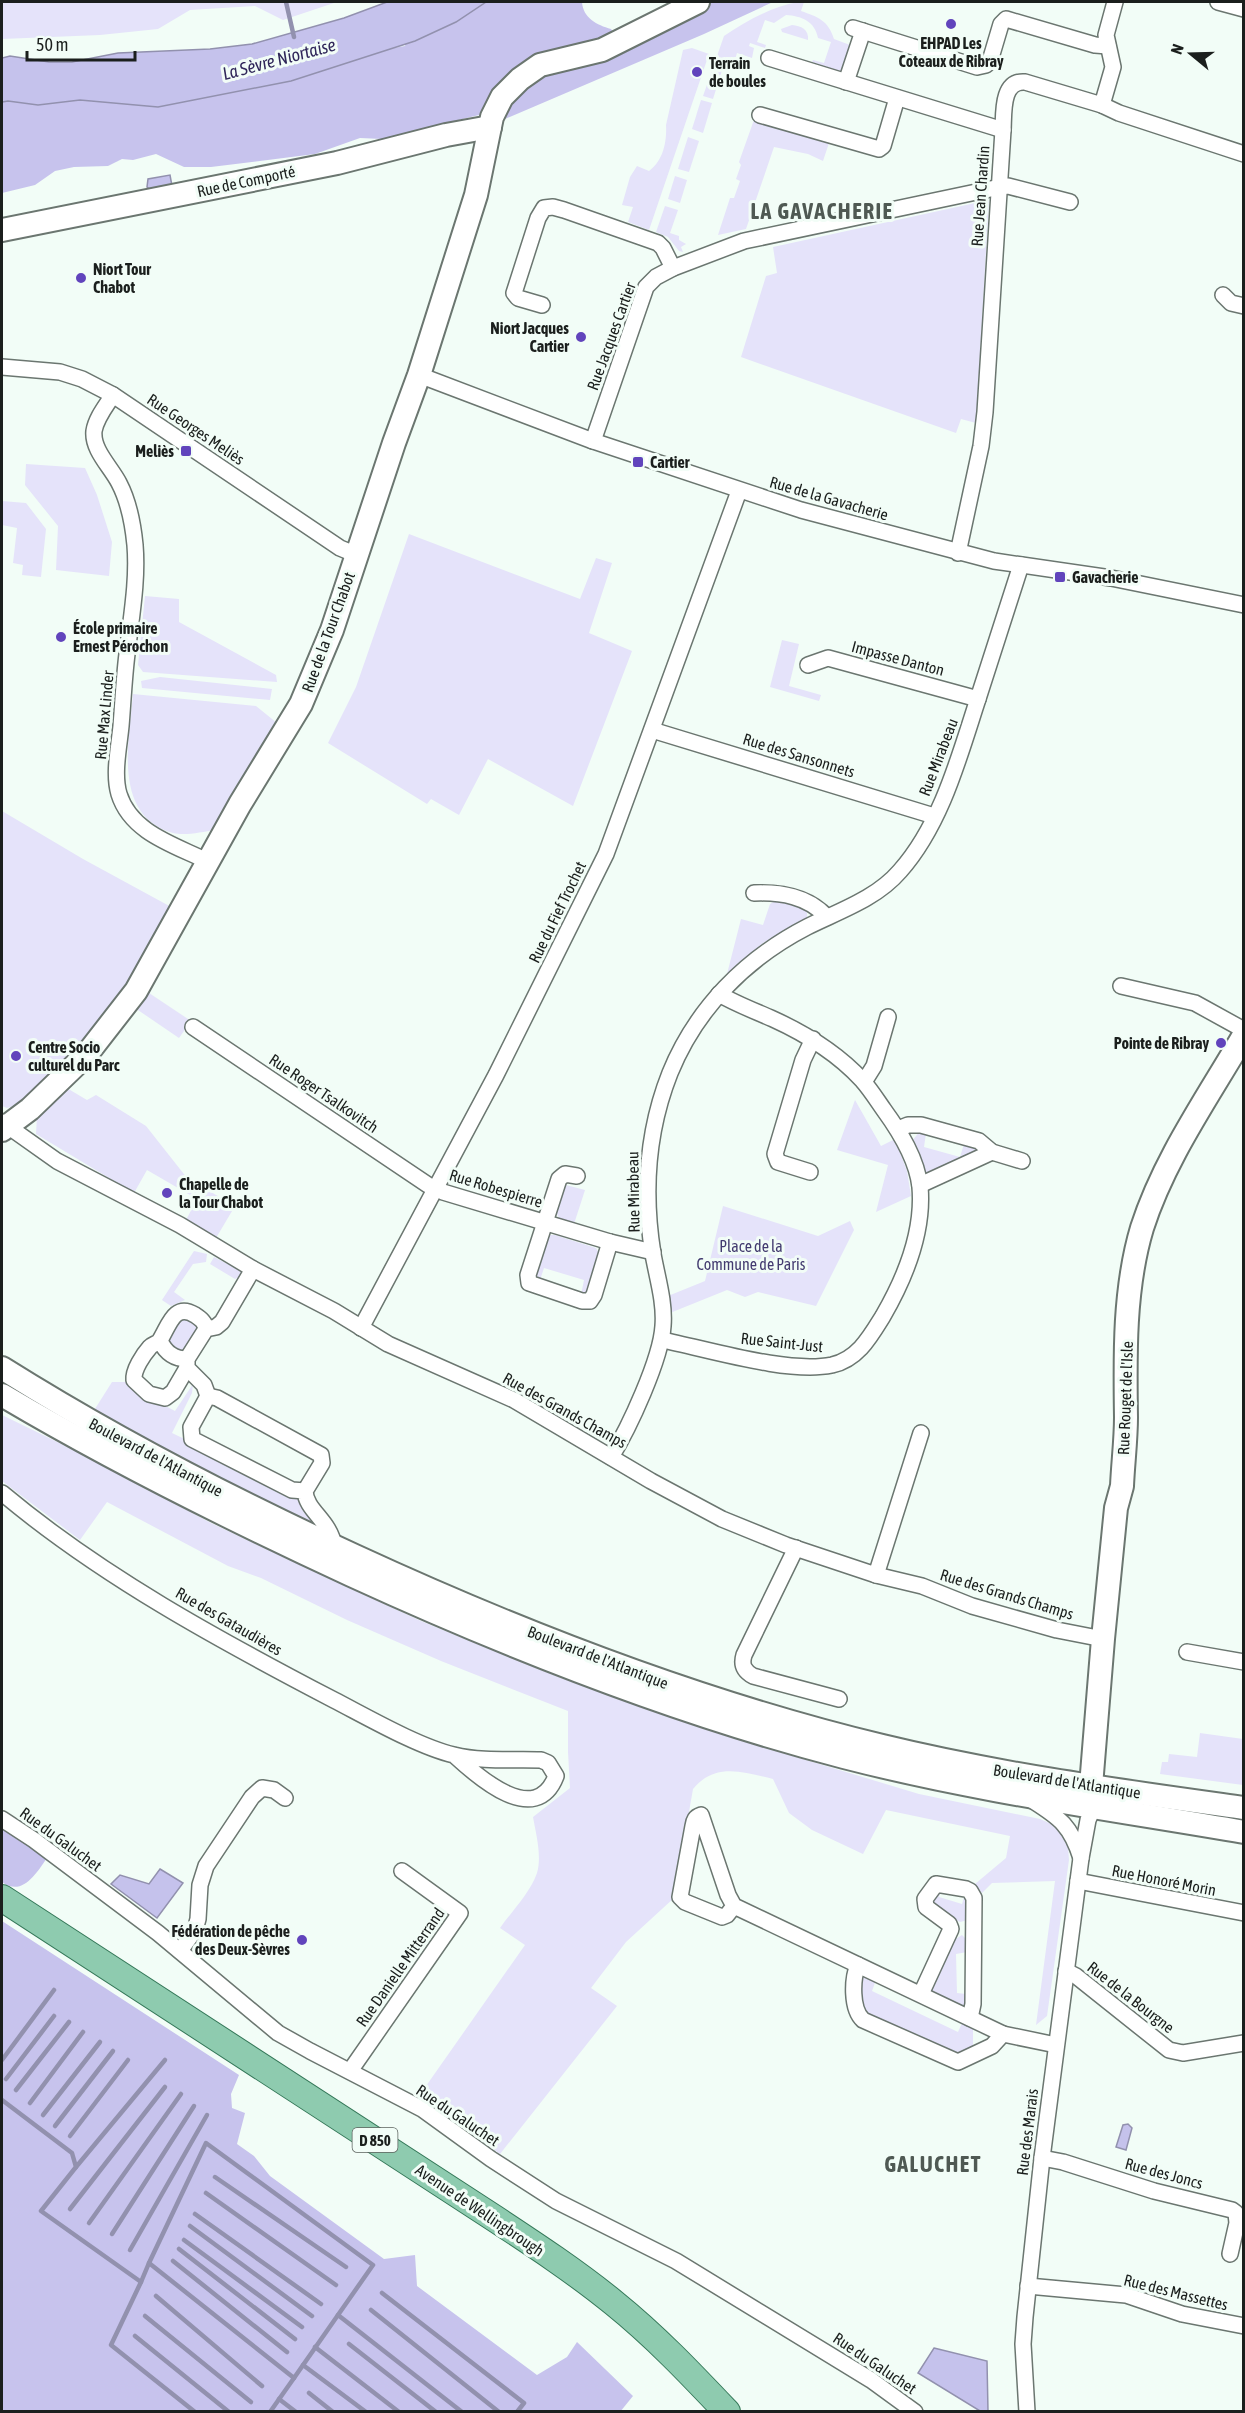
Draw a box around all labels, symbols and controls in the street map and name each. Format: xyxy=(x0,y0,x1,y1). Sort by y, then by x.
marker: EHPAD Les Coteaux de Ribray xyxy=(944,17,958,31)
scale bar xyxy=(27,24,135,62)
north arrow xyxy=(1161,24,1221,84)
text: 50 m xyxy=(36,34,68,55)
water label: La Sèvre Niortaise xyxy=(220,34,338,84)
place label: EHPAD Les Coteaux de Ribray xyxy=(899,34,1004,70)
text: N xyxy=(1167,42,1187,57)
place label: Terrain de boules xyxy=(709,54,766,90)
marker: Terrain de boules xyxy=(690,65,704,79)
street label: Rue Jean Chardin xyxy=(967,145,993,247)
street label: Rue de Comporté xyxy=(195,162,297,201)
district label: LA GAVACHERIE xyxy=(751,198,893,224)
place label: Niort Tour Chabot xyxy=(93,260,151,296)
marker: Niort Tour Chabot xyxy=(74,271,88,285)
street label: Rue Jacques Cartier xyxy=(583,279,640,393)
place label: Niort Jacques Cartier xyxy=(490,319,569,355)
marker: Niort Jacques Cartier xyxy=(574,330,588,344)
street label: Rue Georges Meliès xyxy=(144,389,248,469)
place label: Meliès xyxy=(135,441,174,461)
marker: Meliès xyxy=(179,444,193,458)
place label: Cartier xyxy=(650,453,690,471)
marker: Cartier xyxy=(631,455,645,469)
street label: Rue de la Gavacherie xyxy=(768,472,890,524)
place label: Gavacherie xyxy=(1072,568,1138,586)
street label: Rue de la Tour Chabot xyxy=(298,569,358,694)
marker: Gavacherie xyxy=(1053,570,1067,584)
place label: École primaire Ernest Pérochon xyxy=(73,619,168,655)
marker: École primaire Ernest Pérochon xyxy=(54,630,68,644)
street label: Impasse Danton xyxy=(849,637,946,680)
street label: Rue Max Linder xyxy=(91,670,117,760)
street label: Rue Mirabeau xyxy=(915,716,961,798)
street label: Rue des Sansonnets xyxy=(741,729,857,781)
street label: Rue du Fief Trochet xyxy=(525,858,589,966)
place label: Pointe de Ribray xyxy=(1114,1034,1209,1052)
marker: Pointe de Ribray xyxy=(1214,1036,1228,1050)
place label: Centre Socio culturel du Parc xyxy=(28,1038,120,1074)
marker: Centre Socio culturel du Parc xyxy=(9,1049,23,1063)
street label: Rue Roger Tsalkovitch xyxy=(266,1050,382,1137)
street label: Rue Mirabeau xyxy=(623,1151,643,1233)
street label: Rue Robespierre xyxy=(447,1165,545,1212)
place label: Chapelle de la Tour Chabot xyxy=(179,1175,264,1211)
marker: Chapelle de la Tour Chabot xyxy=(160,1186,174,1200)
park label: Place de la Commune de Paris xyxy=(697,1237,806,1273)
street label: Rue Saint-Just xyxy=(740,1329,824,1355)
street label: Rue Rouget de l'Isle xyxy=(1114,1341,1137,1455)
street label: Rue des Grands Champs xyxy=(500,1369,630,1452)
street label: Boulevard de l'Atlantique xyxy=(86,1414,226,1501)
street label: Rue des Grands Champs xyxy=(938,1565,1076,1624)
street label: Rue des Gataudières xyxy=(173,1583,286,1659)
street label: Boulevard de l'Atlantique xyxy=(525,1622,671,1693)
street label: Boulevard de l'Atlantique xyxy=(992,1760,1142,1803)
street label: Rue du Galuchet xyxy=(17,1803,105,1875)
street label: Rue Honoré Morin xyxy=(1110,1861,1218,1899)
street label: Rue Danielle Mitterrand xyxy=(352,1904,448,2030)
place label: Fédération de pêche des Deux-Sèvres xyxy=(171,1922,290,1958)
marker: Fédération de pêche des Deux-Sèvres xyxy=(295,1933,309,1947)
street label: Rue de la Bourgne xyxy=(1083,1958,1178,2037)
street label: Rue du Galuchet xyxy=(413,2081,503,2150)
street label: Rue des Marais xyxy=(1013,2087,1041,2176)
road number: D 850 xyxy=(352,2128,398,2152)
district label: GALUCHET xyxy=(884,2151,982,2177)
street label: Rue des Joncs xyxy=(1123,2154,1205,2192)
street label: Avenue de Wellingbrough xyxy=(412,2160,548,2260)
street label: Rue des Massettes xyxy=(1122,2270,1230,2314)
street label: Rue du Galuchet xyxy=(830,2329,920,2398)

